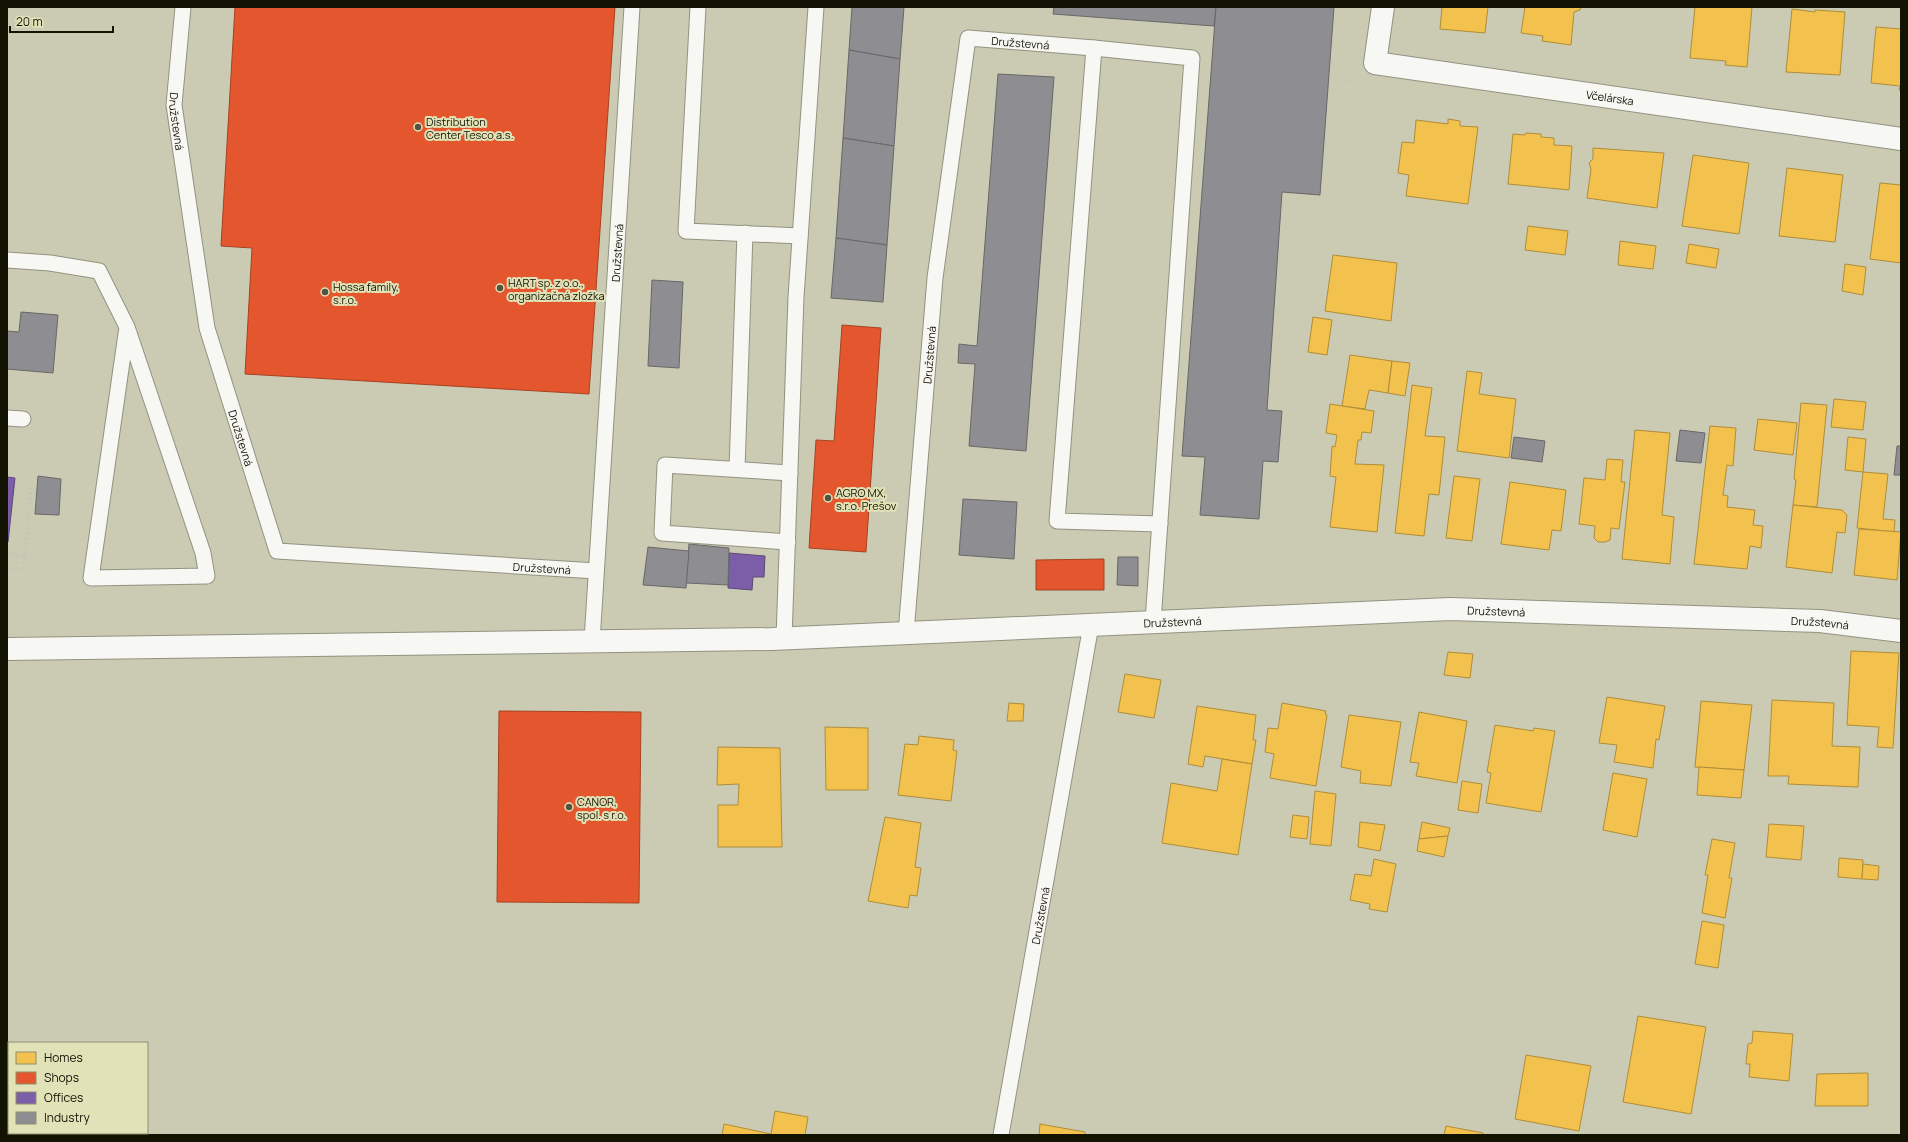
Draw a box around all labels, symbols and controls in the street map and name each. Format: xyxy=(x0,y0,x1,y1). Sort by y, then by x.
scale bar xyxy=(10,8,113,34)
text: 20 m xyxy=(16,13,43,30)
street label: Družstevná xyxy=(991,32,1050,52)
street label: Včelárska xyxy=(1585,86,1635,108)
street label: Družstevná xyxy=(166,92,188,151)
place label: Distribution Center Tesco a.s. xyxy=(426,114,513,142)
marker: Distribution Center Tesco a.s. xyxy=(413,122,423,132)
street label: Družstevná xyxy=(607,223,626,282)
place label: HART sp. z o.o., organizačná zložka xyxy=(508,275,605,303)
place label: Hossa family, s.r.o. xyxy=(333,279,399,307)
marker: HART sp. z o.o., organizačná zložka xyxy=(495,283,505,293)
marker: Hossa family, s.r.o. xyxy=(320,287,330,297)
street label: Družstevná xyxy=(919,325,939,385)
street label: Družstevná xyxy=(226,408,257,468)
place label: AGRO MX, s.r.o. Prešov xyxy=(836,485,897,513)
marker: AGRO MX, s.r.o. Prešov xyxy=(823,493,833,503)
street label: Družstevná xyxy=(512,558,571,577)
street label: Družstevná xyxy=(1467,602,1526,619)
street label: Družstevná xyxy=(1143,612,1202,630)
street label: Družstevná xyxy=(1791,613,1850,632)
place label: CANOR, spol. s r.o. xyxy=(577,794,626,822)
marker: CANOR, spol. s r.o. xyxy=(564,802,574,812)
street label: Družstevná xyxy=(1027,885,1052,945)
legend xyxy=(8,1042,148,1134)
text: Homes xyxy=(44,1049,83,1066)
text: Shops xyxy=(44,1069,79,1086)
text: Offices xyxy=(44,1089,83,1106)
text: Industry xyxy=(44,1109,90,1126)

